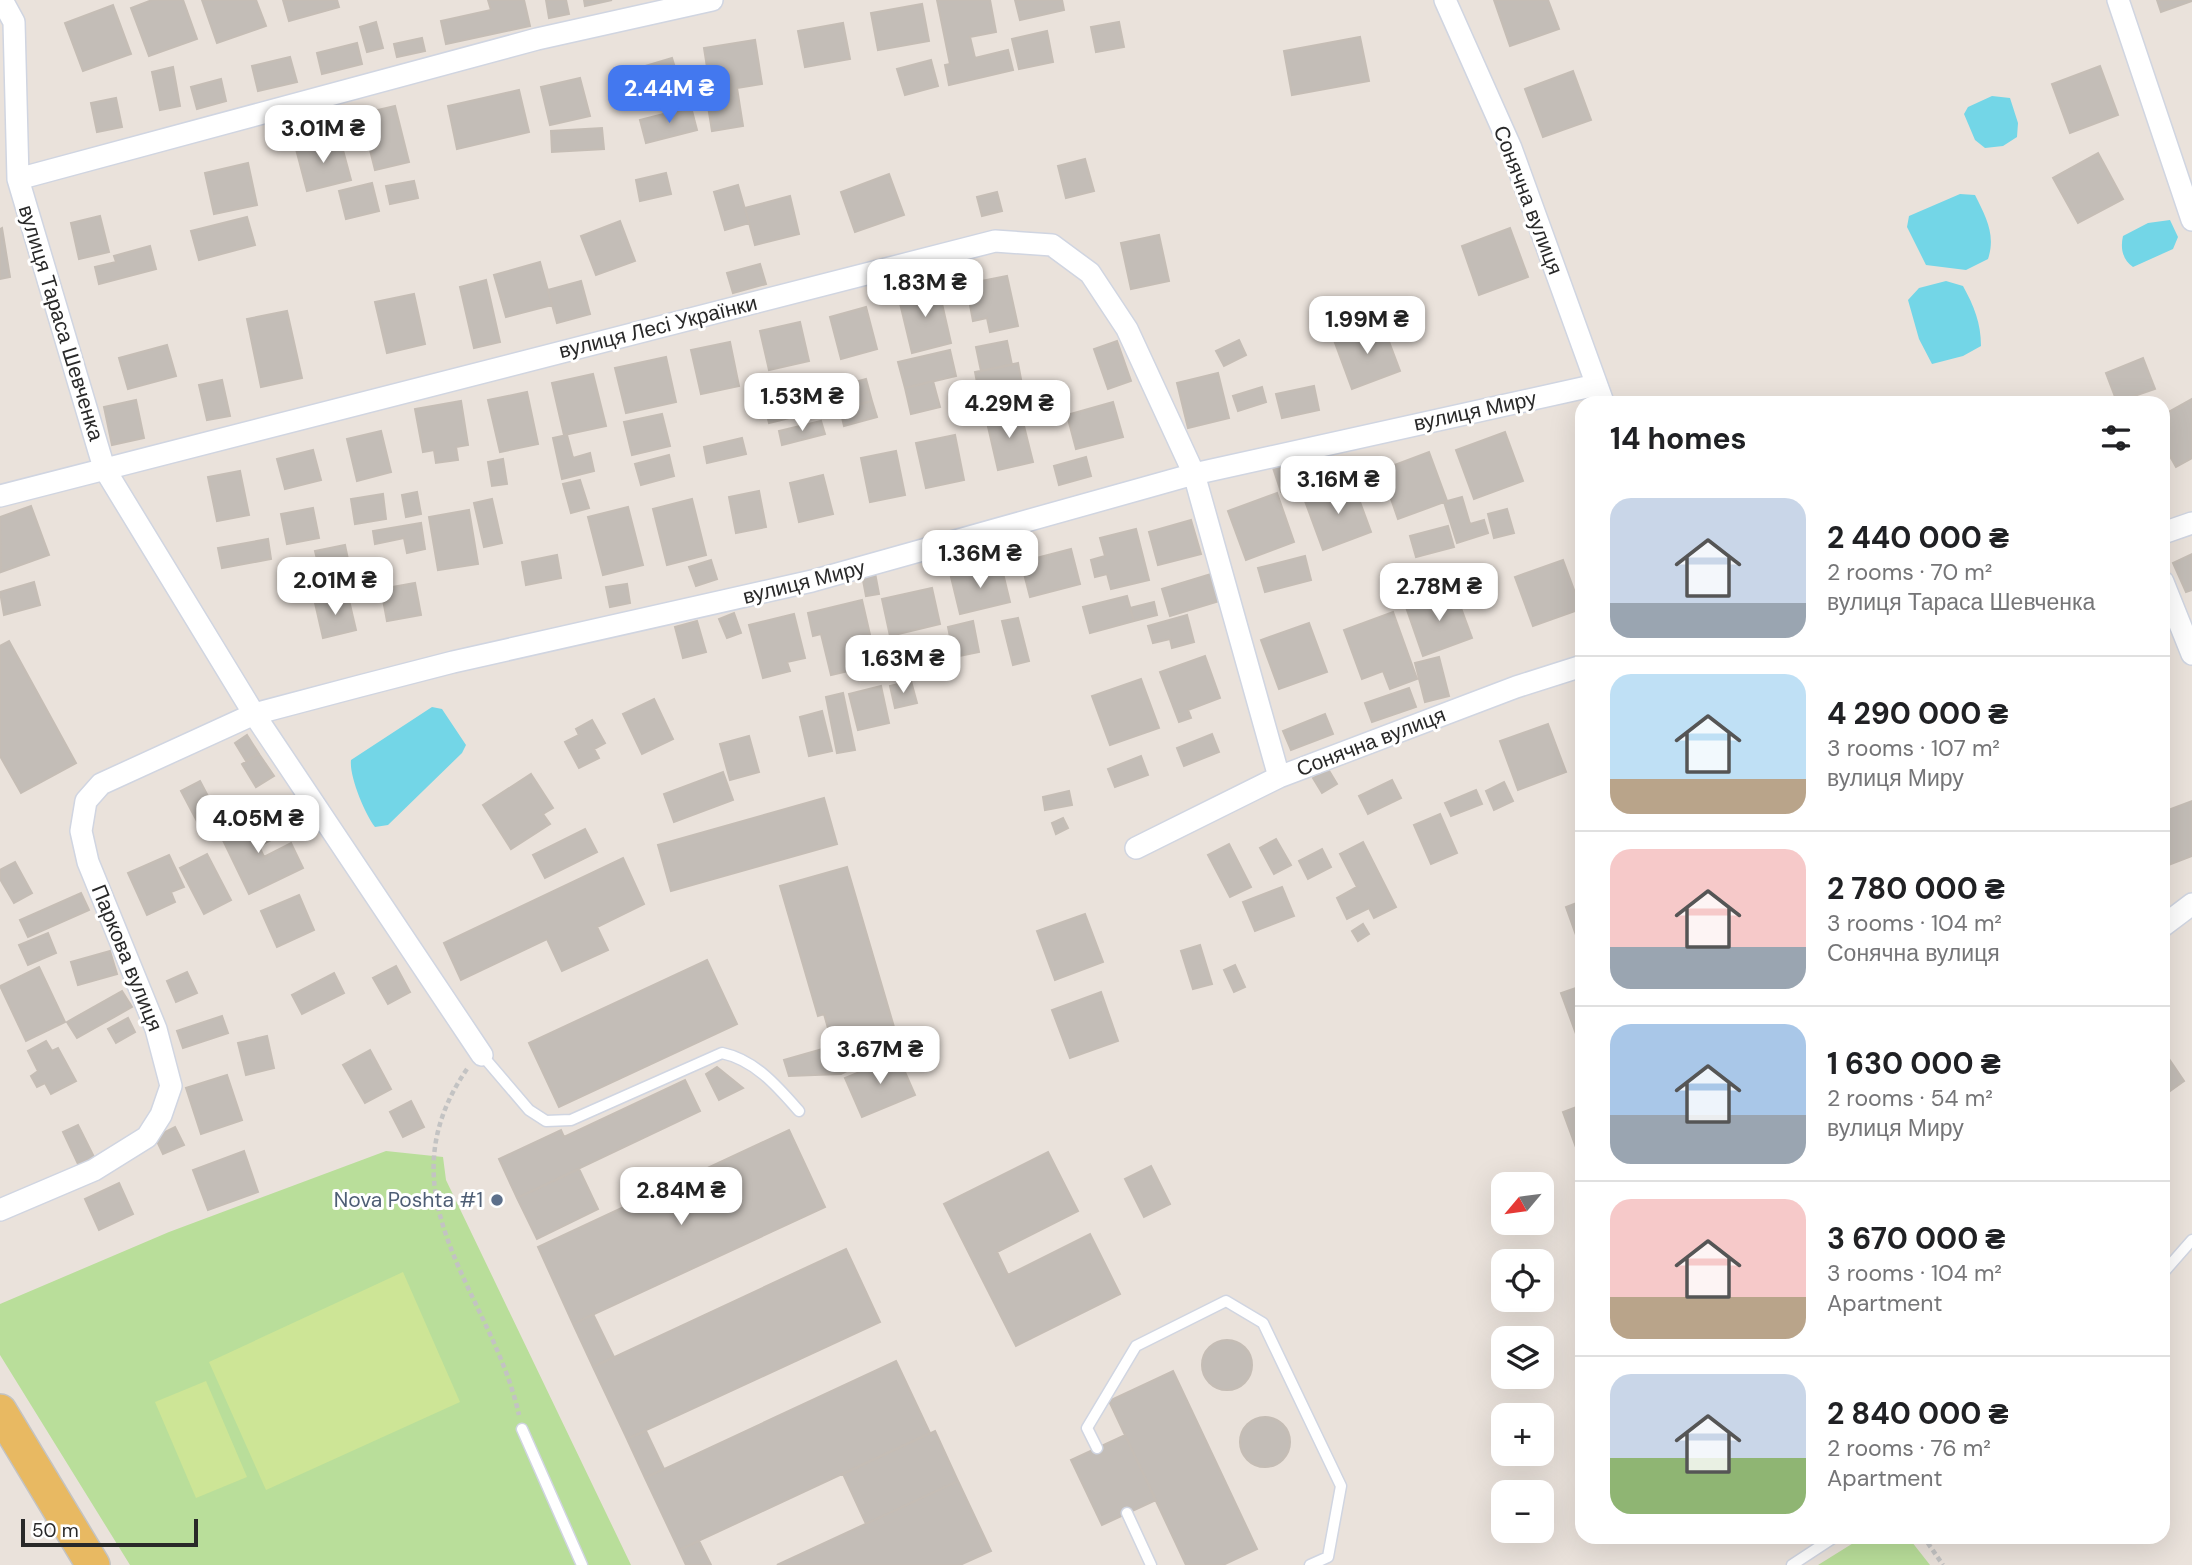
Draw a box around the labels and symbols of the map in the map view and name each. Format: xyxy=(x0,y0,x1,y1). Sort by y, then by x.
pin: 2.44M ₴ xyxy=(604,66,734,125)
pin: 3.01M ₴ xyxy=(258,106,388,165)
street label: Сонячна вулиця xyxy=(1487,121,1569,279)
street label: вулиця Тараса Шевченка xyxy=(12,202,110,445)
pin: 1.83M ₴ xyxy=(860,260,990,319)
street label: вулиця Лесі Українки xyxy=(556,289,760,365)
pin: 1.99M ₴ xyxy=(1302,296,1432,356)
pin: 1.53M ₴ xyxy=(737,374,867,433)
pin: 4.29M ₴ xyxy=(944,380,1074,440)
street label: вулиця Миру xyxy=(1411,384,1539,438)
pin: 3.16M ₴ xyxy=(1273,456,1403,516)
pin: 1.36M ₴ xyxy=(915,530,1045,590)
street label: вулиця Миру xyxy=(740,553,868,611)
pin: 2.01M ₴ xyxy=(270,558,400,617)
pin: 2.78M ₴ xyxy=(1374,564,1504,623)
pin: 1.63M ₴ xyxy=(838,636,968,695)
street label: Сонячна вулиця xyxy=(1292,701,1450,783)
pin: 4.05M ₴ xyxy=(193,796,323,855)
street label: Паркова вулиця xyxy=(85,881,169,1035)
pin: 3.67M ₴ xyxy=(815,1026,945,1086)
pin: 2.84M ₴ xyxy=(616,1168,746,1227)
north arrow xyxy=(1491,1172,1554,1236)
place label: Nova Poshta #1 xyxy=(334,1186,483,1214)
marker: Nova Poshta #1 xyxy=(489,1192,505,1208)
scale bar xyxy=(21,1516,198,1548)

